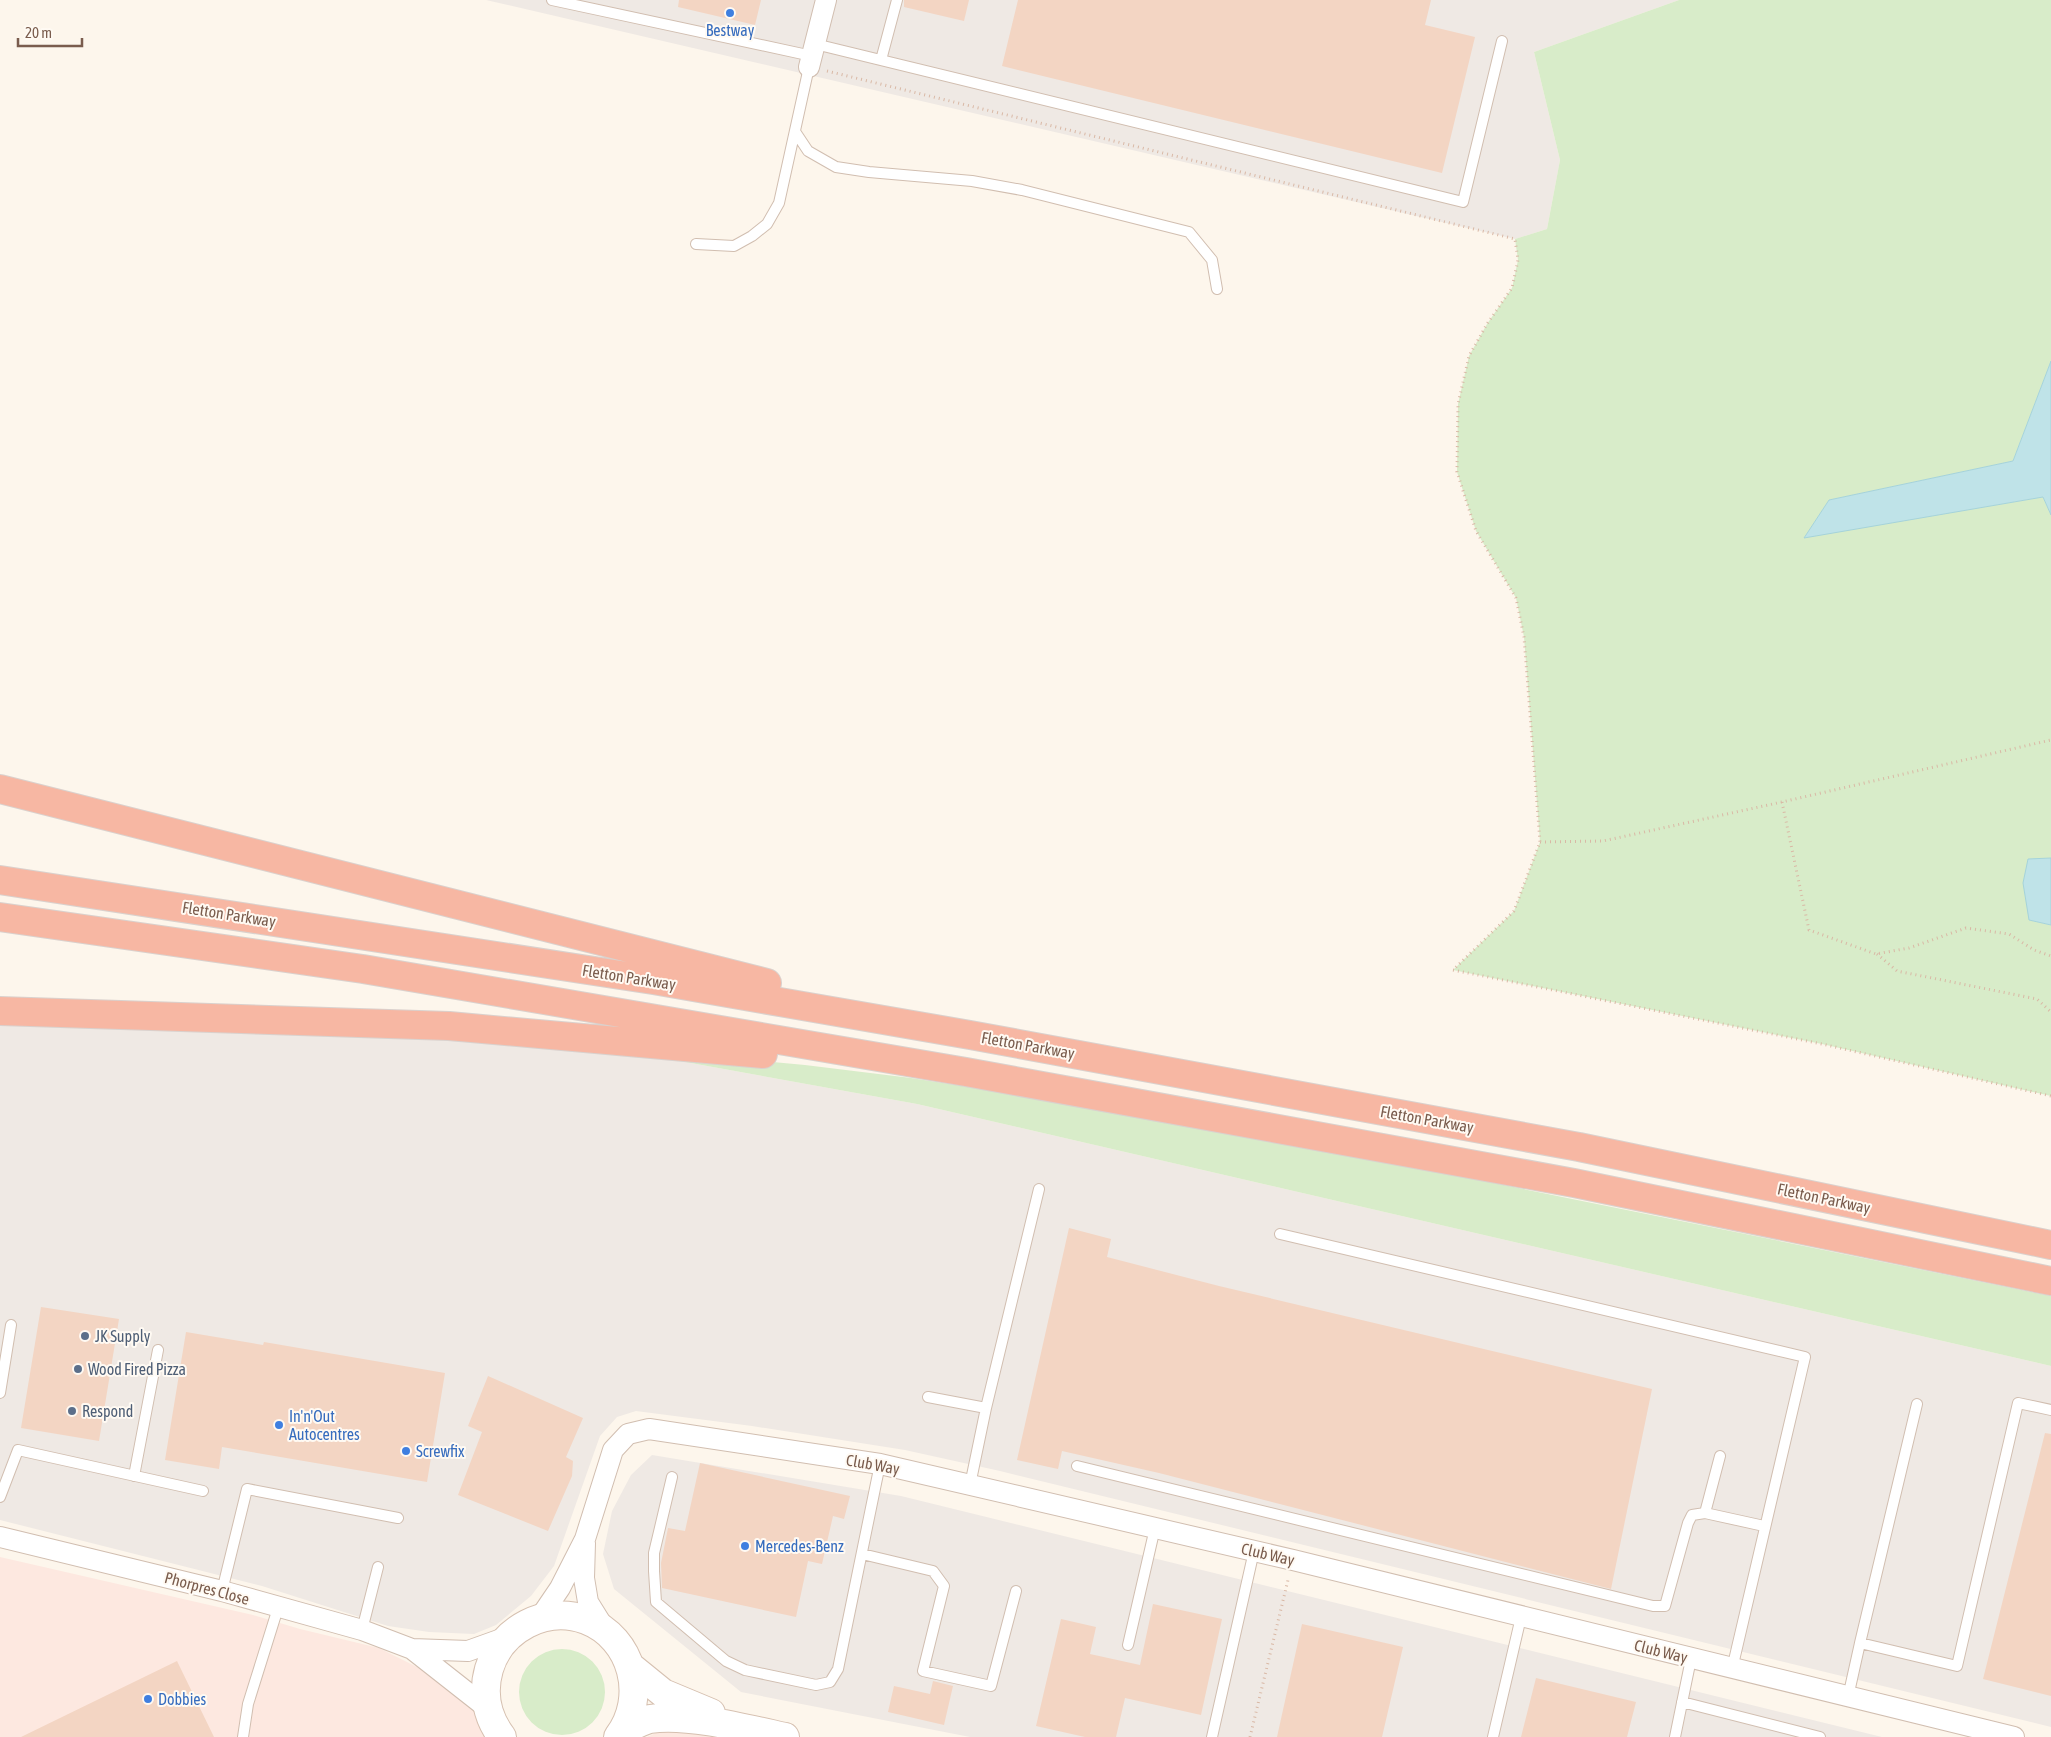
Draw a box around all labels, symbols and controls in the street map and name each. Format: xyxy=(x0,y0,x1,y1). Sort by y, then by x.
marker: Bestway xyxy=(724,7,736,19)
scale bar xyxy=(18,15,81,47)
place label: Bestway xyxy=(706,21,755,40)
text: 20 m xyxy=(25,24,52,41)
street label: Fletton Parkway xyxy=(181,898,277,931)
street label: Fletton Parkway xyxy=(581,961,677,994)
street label: Fletton Parkway xyxy=(980,1028,1076,1063)
street label: Fletton Parkway xyxy=(1379,1102,1475,1137)
street label: Fletton Parkway xyxy=(1776,1179,1872,1218)
place label: JK Supply xyxy=(95,1327,151,1346)
marker: JK Supply xyxy=(79,1330,91,1342)
place label: Wood Fired Pizza xyxy=(88,1360,186,1378)
marker: Wood Fired Pizza xyxy=(72,1363,84,1375)
place label: Respond xyxy=(82,1402,133,1421)
marker: Respond xyxy=(66,1405,78,1417)
place label: In'n'Out Autocentres xyxy=(289,1407,360,1443)
marker: In'n'Out Autocentres xyxy=(273,1419,285,1431)
place label: Screwfix xyxy=(416,1442,465,1460)
marker: Screwfix xyxy=(400,1445,412,1457)
street label: Club Way xyxy=(845,1450,902,1479)
place label: Mercedes-Benz xyxy=(755,1537,844,1555)
street label: Club Way xyxy=(1239,1539,1297,1570)
marker: Mercedes-Benz xyxy=(739,1540,751,1552)
street label: Phorpres Close xyxy=(162,1568,251,1609)
street label: Club Way xyxy=(1632,1636,1690,1667)
place label: Dobbies xyxy=(158,1690,207,1708)
marker: Dobbies xyxy=(142,1693,154,1705)

